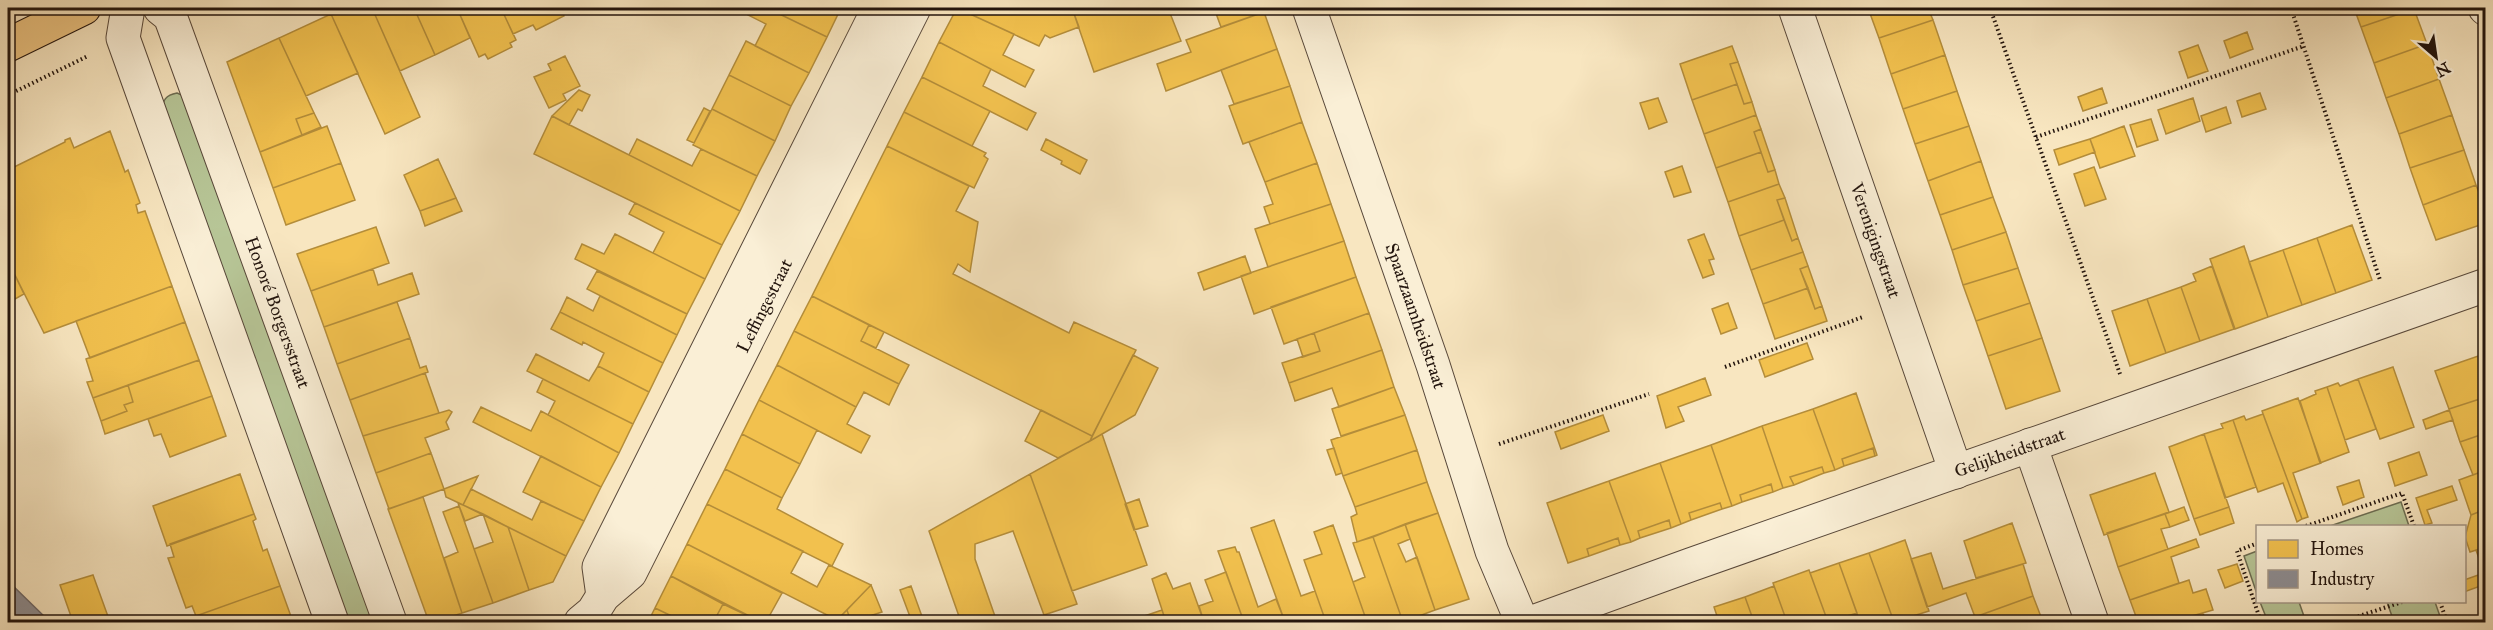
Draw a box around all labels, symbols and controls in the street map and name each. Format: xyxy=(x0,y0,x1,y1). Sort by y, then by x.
north arrow xyxy=(2406,27,2466,87)
text: N xyxy=(2432,58,2454,81)
street label: Verenigingstraat xyxy=(1845,179,1906,301)
street label: Honoré Borgersstraat xyxy=(240,233,315,392)
street label: Spaarzaamheidstraat xyxy=(1381,240,1451,392)
street label: Leffingestraat xyxy=(732,255,797,356)
street label: Gelijkheidstraat xyxy=(1951,423,2069,482)
legend xyxy=(2256,525,2466,603)
text: Homes xyxy=(2310,538,2364,560)
text: Industry xyxy=(2310,568,2375,590)

